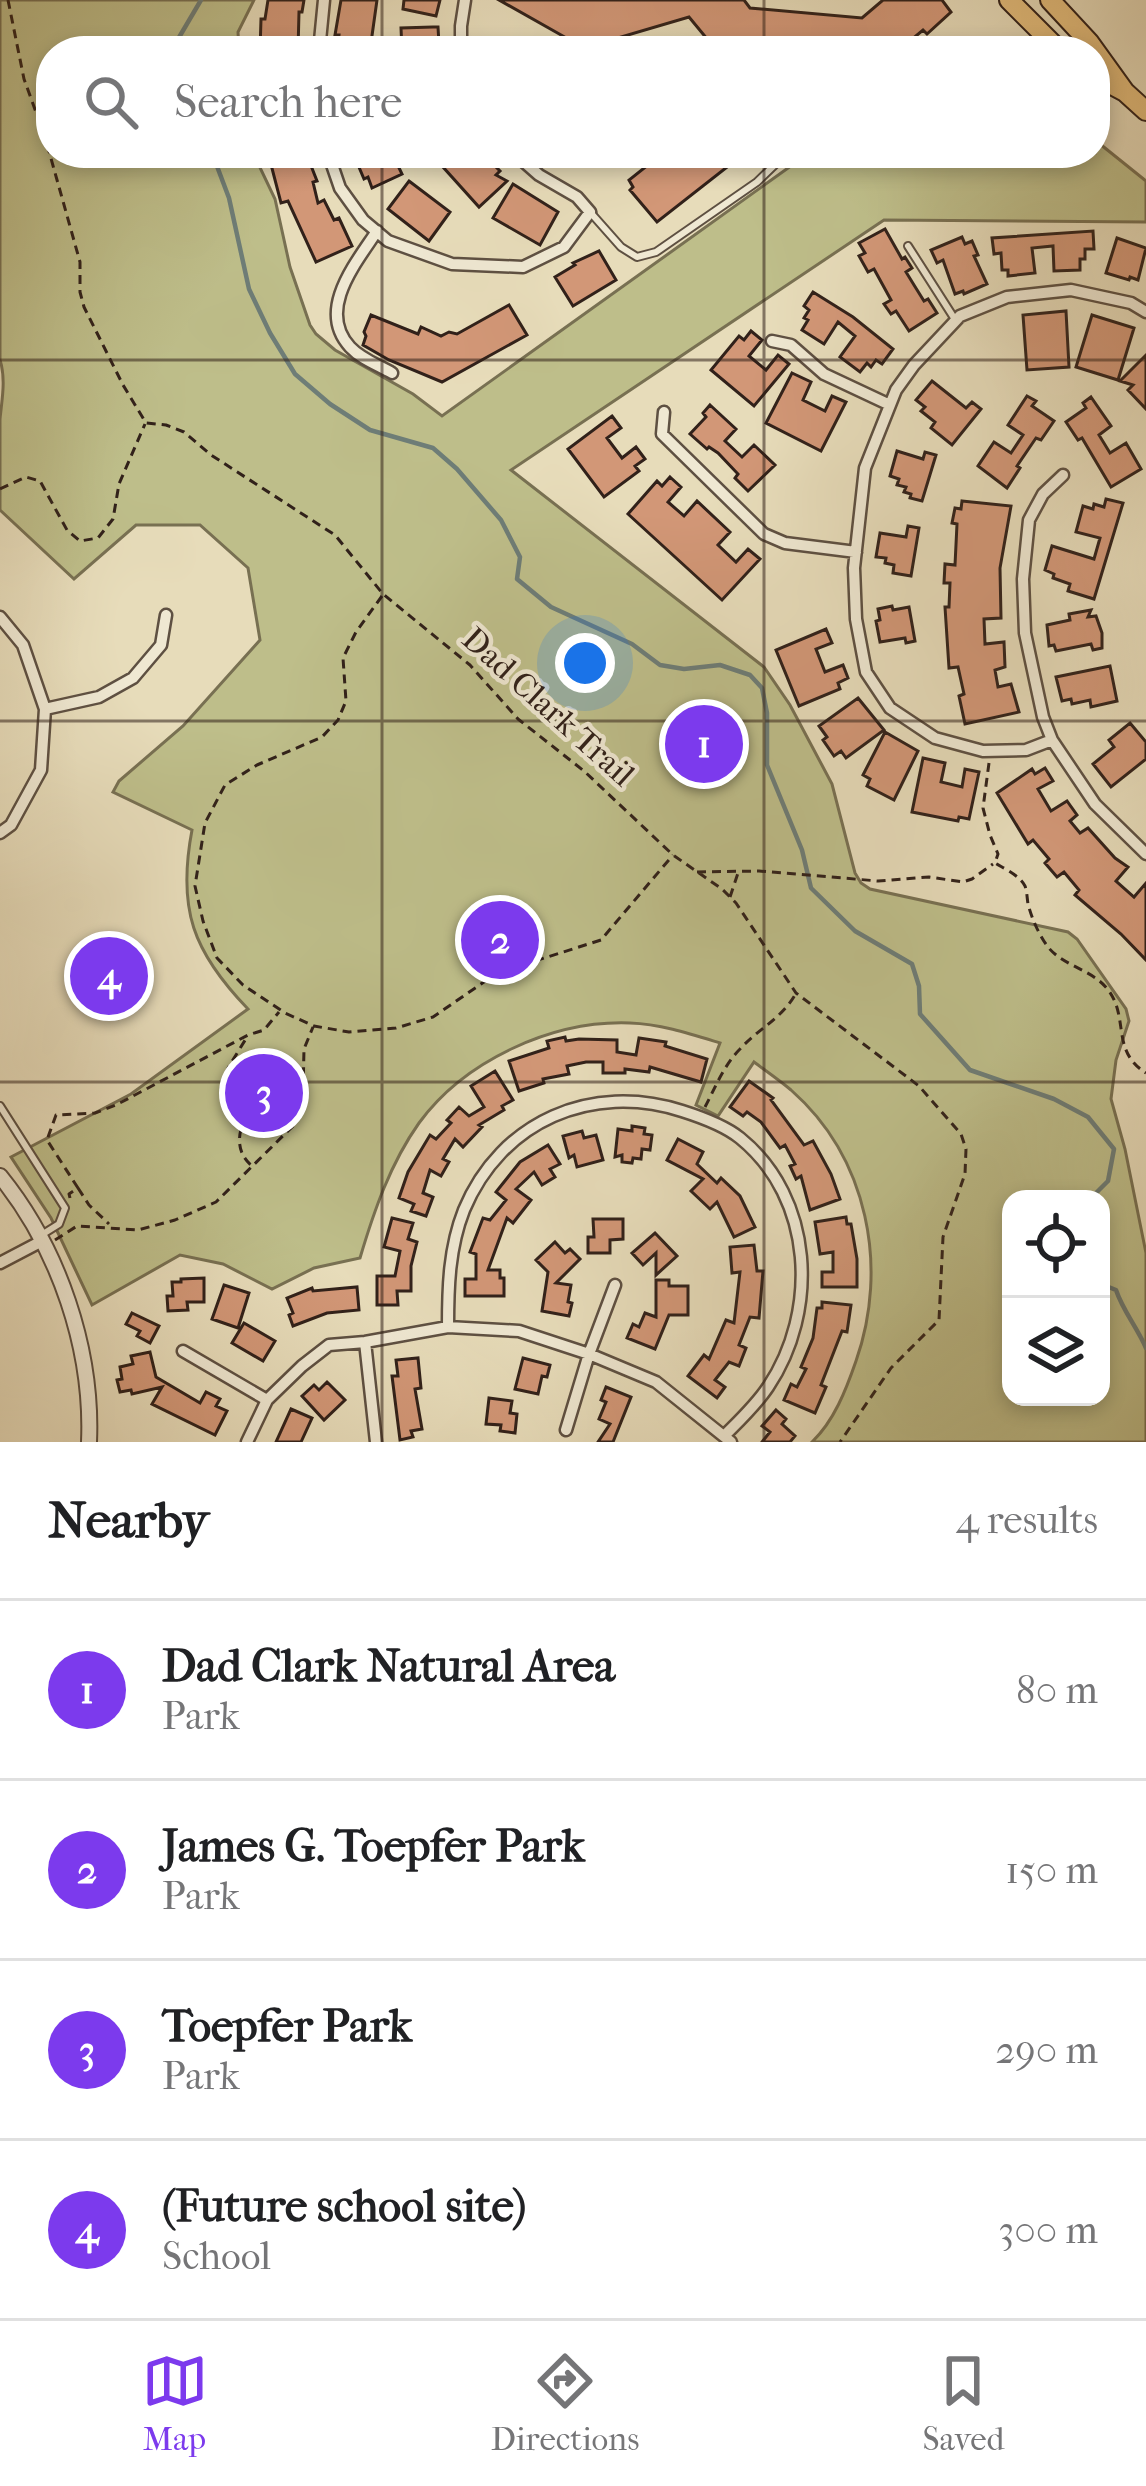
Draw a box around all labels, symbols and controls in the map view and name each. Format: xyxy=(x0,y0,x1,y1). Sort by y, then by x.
search box xyxy=(36,36,1110,168)
icon: search xyxy=(78,69,144,135)
text: Search here xyxy=(174,76,402,129)
street label: Dad Clark Trail xyxy=(454,620,642,794)
your location xyxy=(555,633,615,693)
pin: 1 xyxy=(665,699,743,789)
pin: 2 xyxy=(461,895,539,985)
pin: 4 xyxy=(70,931,148,1021)
pin: 3 xyxy=(225,1048,303,1138)
map controls xyxy=(1002,1190,1110,1406)
button: locate xyxy=(1002,1190,1110,1298)
button: layers xyxy=(1002,1298,1110,1406)
text: Nearby xyxy=(48,1490,209,1550)
text: 4 results xyxy=(956,1497,1098,1543)
text: Dad Clark Natural Area xyxy=(162,1640,615,1693)
text: 1 xyxy=(80,1667,94,1713)
text: 80 m xyxy=(1016,1667,1098,1713)
text: Park xyxy=(162,1693,240,1739)
text: James G. Toepfer Park xyxy=(162,1820,585,1873)
text: 2 xyxy=(77,1847,97,1893)
text: 150 m xyxy=(1005,1847,1098,1893)
text: Park xyxy=(162,1873,240,1919)
text: Toepfer Park xyxy=(162,2000,412,2053)
text: 3 xyxy=(79,2027,95,2073)
text: 290 m xyxy=(995,2027,1098,2073)
text: Park xyxy=(162,2053,240,2099)
text: (Future school site) xyxy=(162,2180,526,2233)
text: 4 xyxy=(75,2207,99,2253)
text: 300 m xyxy=(998,2207,1098,2253)
text: School xyxy=(162,2233,271,2279)
tab: Map xyxy=(142,2348,208,2459)
tab: Directions xyxy=(491,2348,639,2459)
tab: Saved xyxy=(923,2348,1004,2459)

